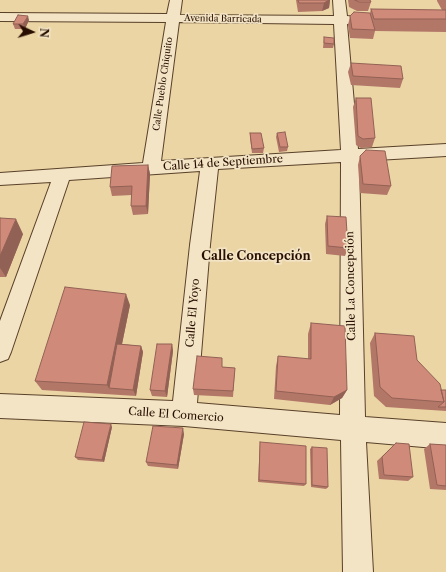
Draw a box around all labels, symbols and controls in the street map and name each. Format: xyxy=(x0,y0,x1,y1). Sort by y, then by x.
north arrow xyxy=(12,12,52,52)
street label: Avenida Barricada xyxy=(184,13,262,25)
text: N xyxy=(37,28,51,38)
street label: Calle Pueblo Chiquito xyxy=(151,36,175,132)
street label: Calle 14 de Septiembre xyxy=(163,152,283,174)
street label: Calle La Concepción xyxy=(343,231,359,341)
district label: Calle Concepción xyxy=(201,250,311,264)
street label: Calle El Yoyo xyxy=(183,278,203,348)
street label: Calle El Comercio xyxy=(128,405,224,425)

